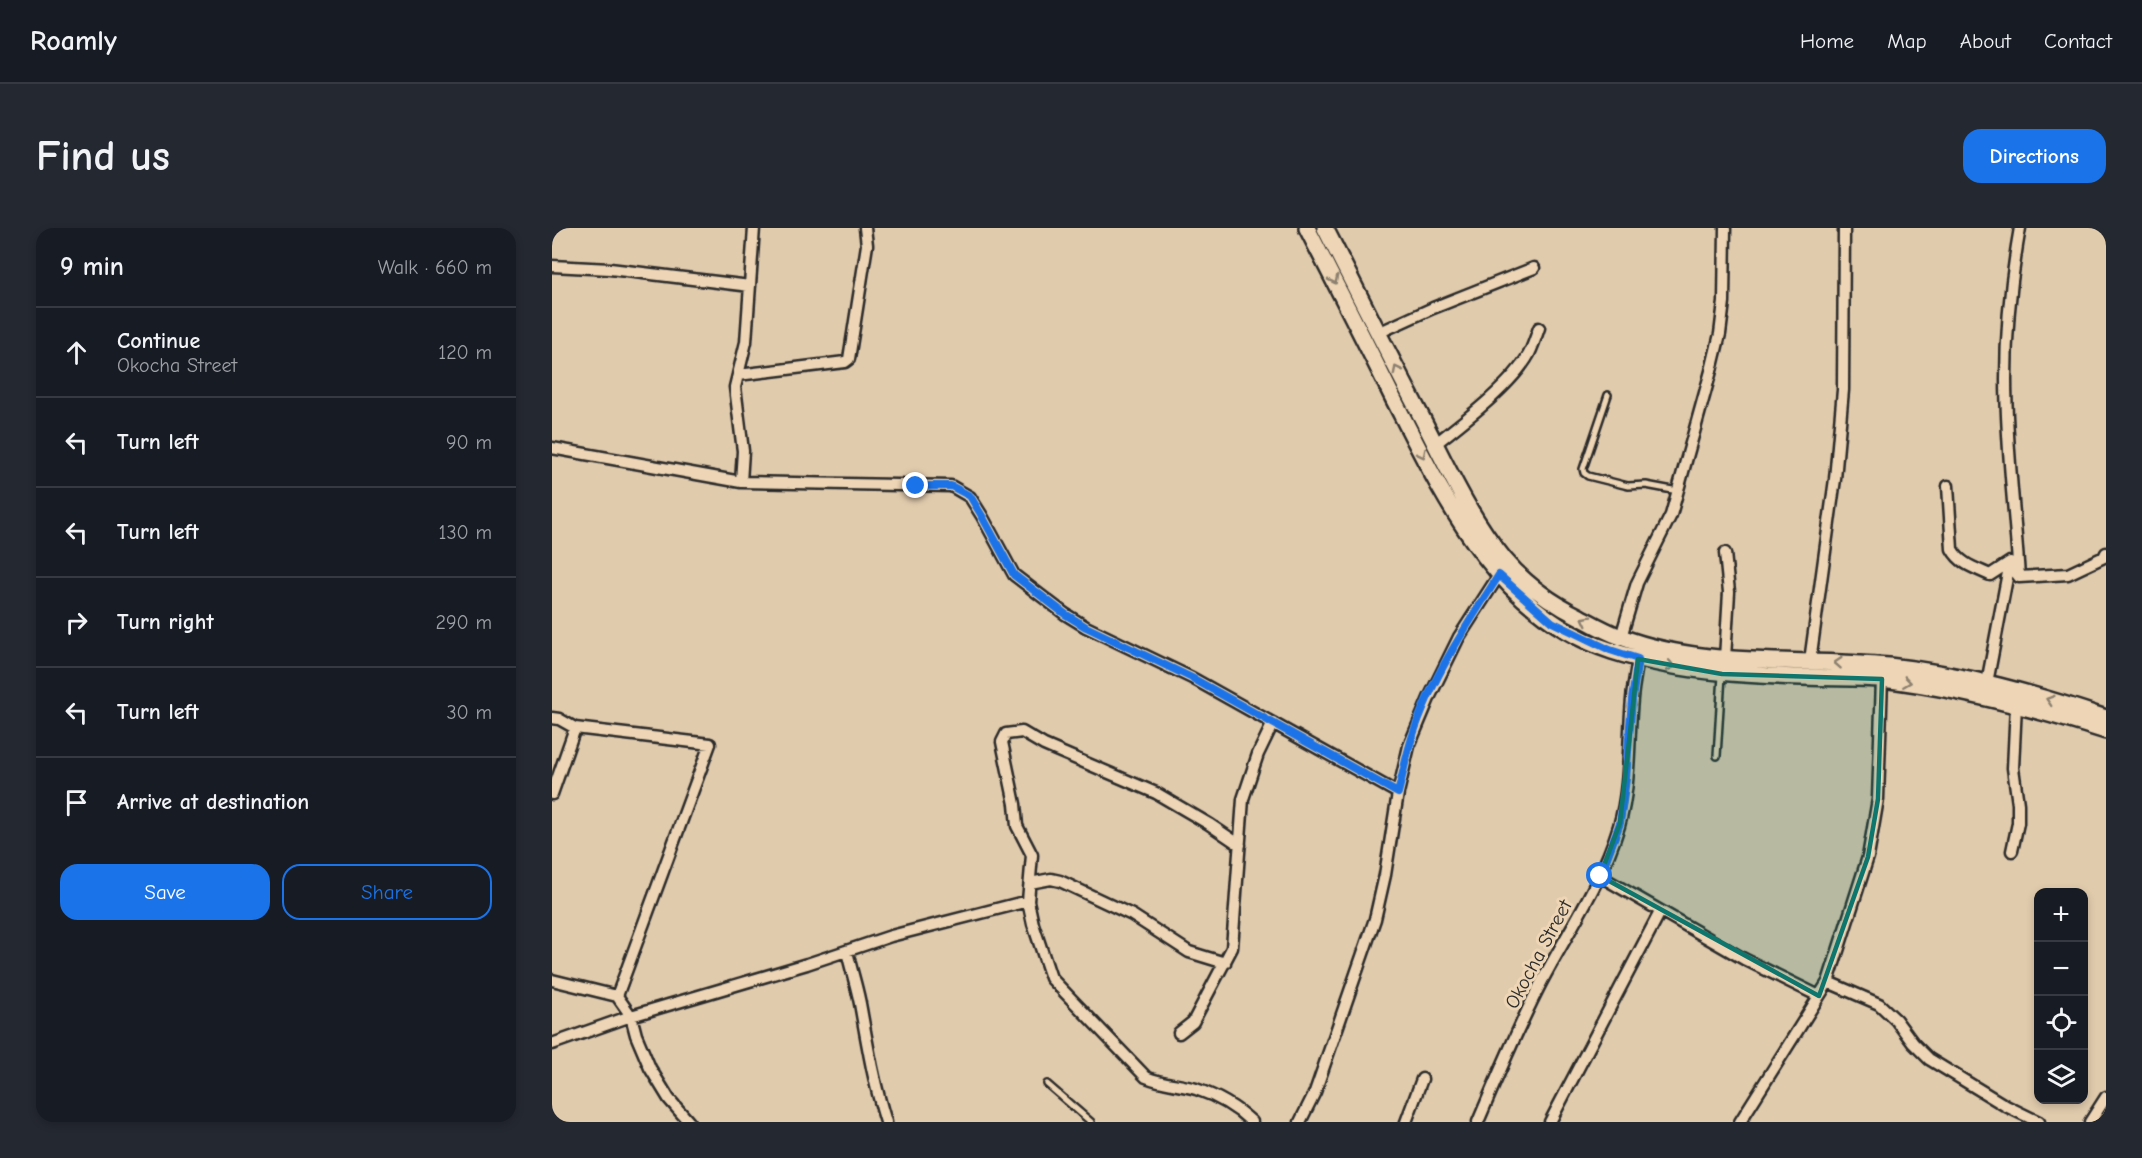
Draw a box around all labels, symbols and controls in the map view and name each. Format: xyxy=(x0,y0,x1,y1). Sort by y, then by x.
text: Roamly xyxy=(30,25,117,57)
text: Home xyxy=(1800,29,1854,53)
text: Map xyxy=(1887,29,1927,53)
text: About xyxy=(1960,29,2011,53)
text: Contact xyxy=(2044,29,2112,53)
button: Directions xyxy=(1963,129,2106,183)
text: Find us xyxy=(36,132,170,181)
text: 9 min xyxy=(60,252,124,282)
text: Walk · 660 m xyxy=(378,256,492,279)
one-way arrow xyxy=(1326,274,1338,285)
text: Continue xyxy=(117,328,200,354)
icon: ahead xyxy=(60,336,93,369)
text: 120 m xyxy=(438,341,492,364)
text: Okocha Street xyxy=(117,354,237,377)
one-way arrow xyxy=(1393,366,1404,376)
icon: left xyxy=(60,426,93,459)
text: Turn left xyxy=(117,429,199,455)
text: 90 m xyxy=(446,431,492,454)
one-way arrow xyxy=(1415,448,1426,458)
route end xyxy=(902,472,928,498)
icon: left xyxy=(60,516,93,549)
text: Turn left xyxy=(117,519,199,545)
text: 130 m xyxy=(439,521,492,544)
icon: right xyxy=(60,606,93,639)
text: Turn right xyxy=(117,609,214,635)
text: 290 m xyxy=(436,611,492,634)
one-way arrow xyxy=(1582,616,1593,628)
one-way arrow xyxy=(1834,657,1843,670)
one-way arrow xyxy=(1665,659,1675,672)
one-way arrow xyxy=(1902,675,1911,687)
one-way arrow xyxy=(2045,694,2056,707)
icon: left xyxy=(60,696,93,729)
text: Turn left xyxy=(117,699,199,725)
text: 30 m xyxy=(446,701,492,724)
icon: arrive xyxy=(60,786,93,819)
text: Arrive at destination xyxy=(117,789,309,815)
route start xyxy=(1586,862,1612,888)
button: Save xyxy=(60,864,270,920)
button: Share xyxy=(282,864,492,920)
map controls xyxy=(2034,888,2088,1104)
button: + xyxy=(2034,888,2088,942)
street label: Okocha Street xyxy=(1500,895,1577,1013)
button: − xyxy=(2034,942,2088,996)
button: locate xyxy=(2034,996,2088,1050)
button: layers xyxy=(2034,1050,2088,1104)

